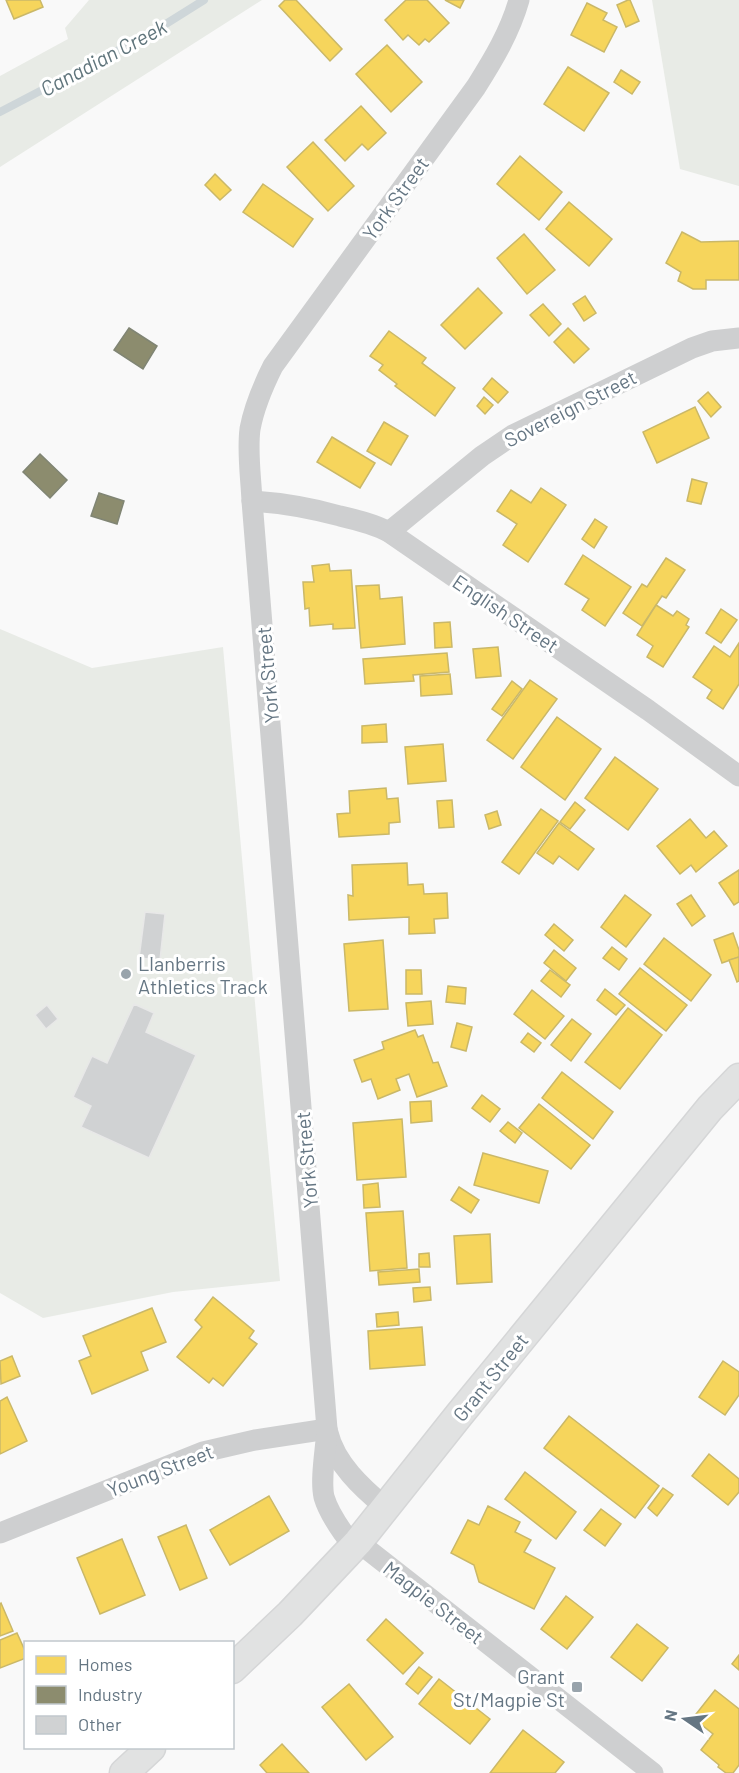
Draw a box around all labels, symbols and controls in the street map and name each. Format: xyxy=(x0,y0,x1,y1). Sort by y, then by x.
water label: Canadian Creek xyxy=(36,13,171,101)
street label: York Street xyxy=(357,152,433,244)
street label: Sovereign Street xyxy=(500,364,640,452)
street label: English Street xyxy=(449,569,563,657)
street label: York Street xyxy=(251,626,283,724)
place label: Llanberris Athletics Track xyxy=(138,951,268,998)
marker: Llanberris Athletics Track xyxy=(119,967,133,981)
street label: York Street xyxy=(290,1111,322,1209)
street label: Grant Street xyxy=(447,1328,533,1426)
street label: Young Street xyxy=(104,1439,216,1501)
street label: Magpie Street xyxy=(379,1555,489,1649)
legend xyxy=(24,1641,234,1749)
text: Homes xyxy=(78,1653,132,1675)
place label: Grant St/Magpie St xyxy=(453,1664,565,1711)
marker: Grant St/Magpie St xyxy=(570,1680,584,1694)
text: Industry xyxy=(78,1683,142,1705)
north arrow xyxy=(655,1689,715,1749)
text: N xyxy=(659,1708,680,1723)
text: Other xyxy=(78,1713,122,1735)

